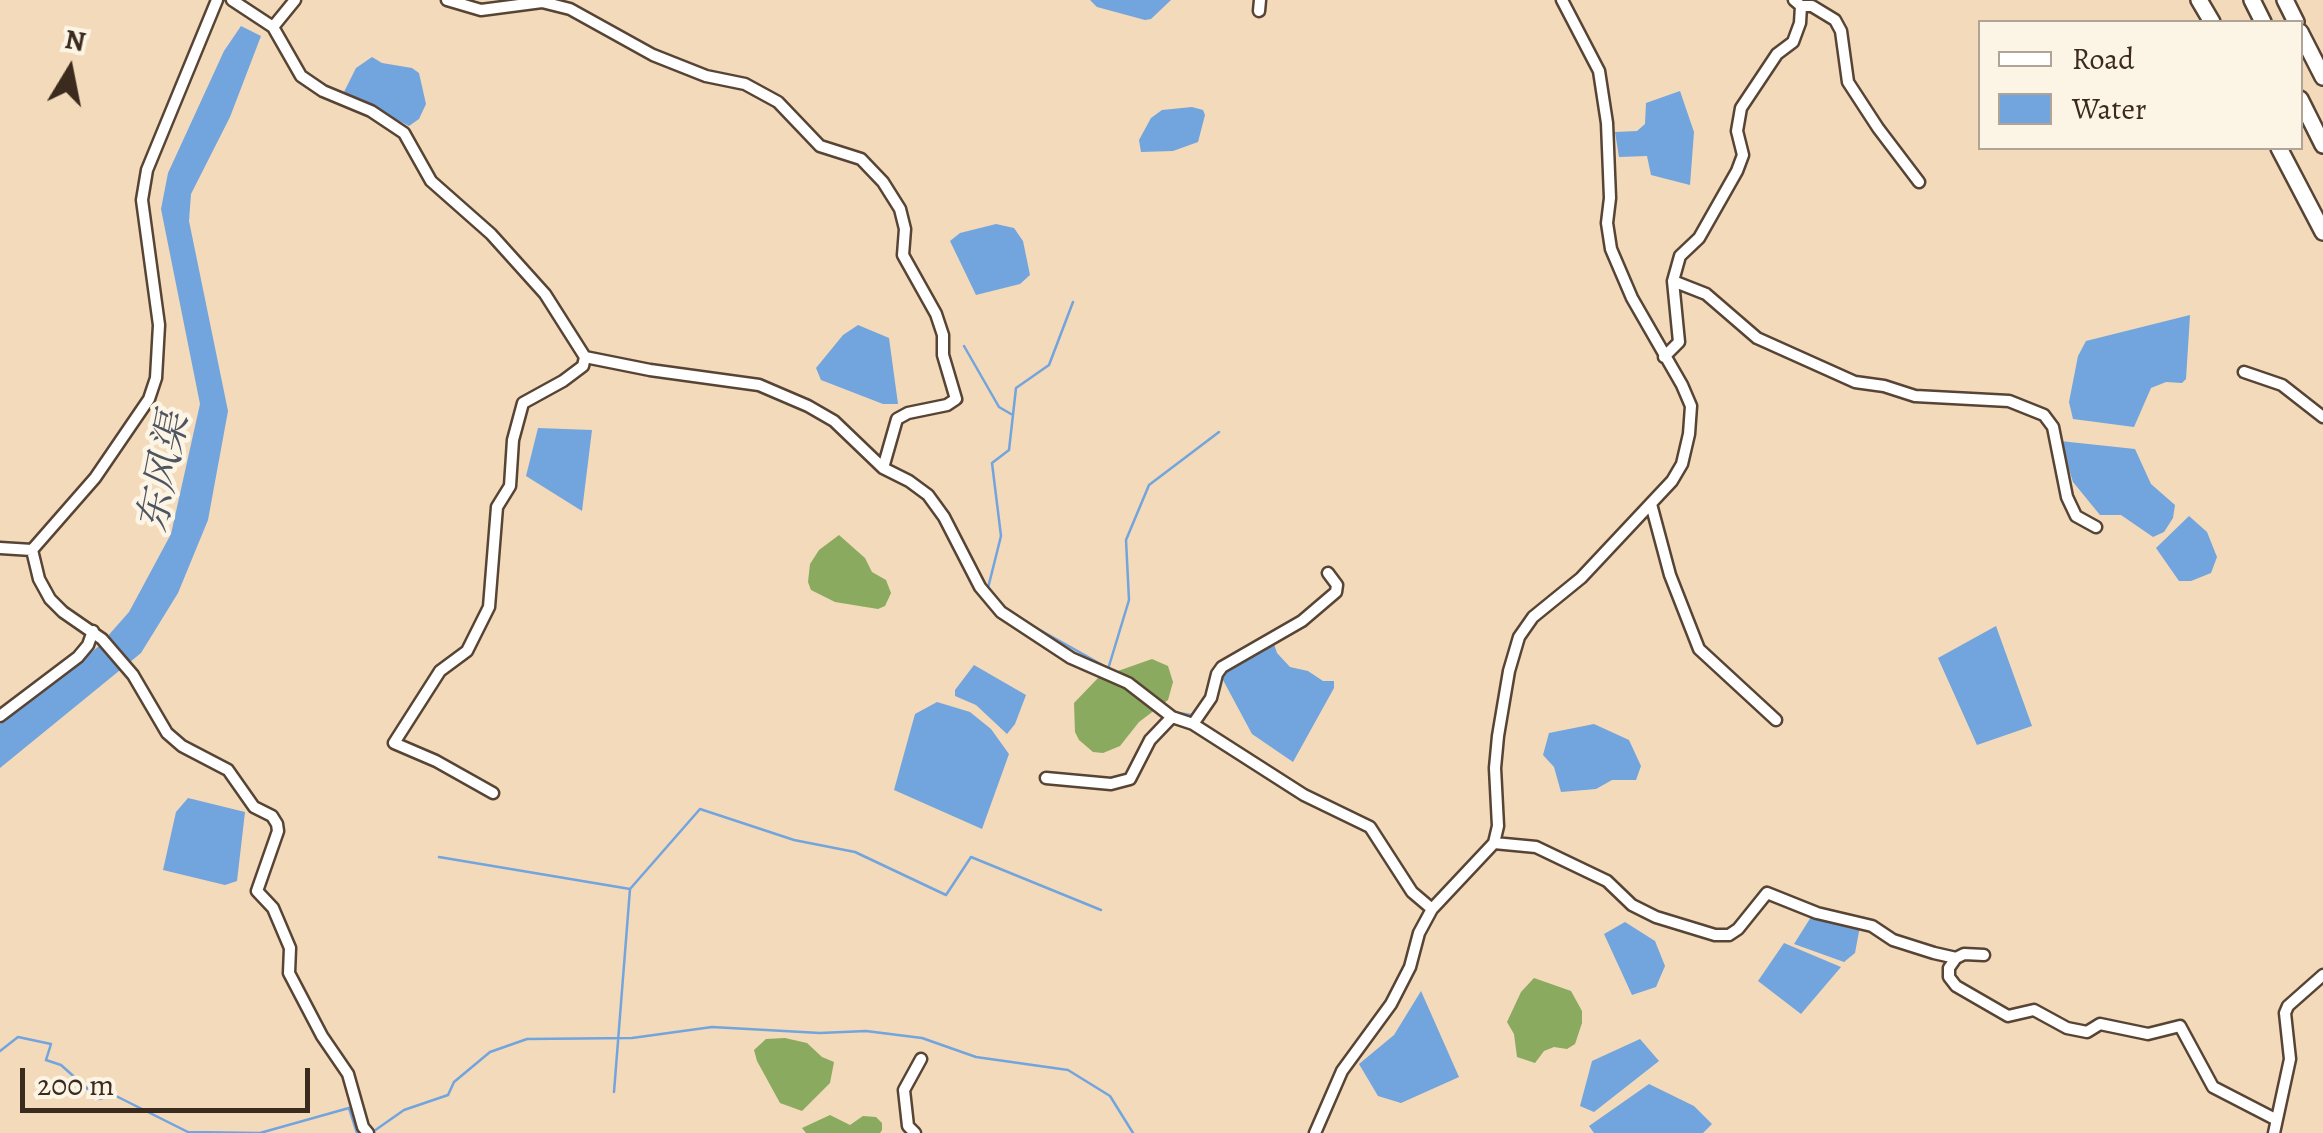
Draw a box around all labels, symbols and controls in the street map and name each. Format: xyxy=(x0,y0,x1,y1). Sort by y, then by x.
north arrow xyxy=(20,20,120,120)
text: N xyxy=(62,20,89,61)
legend xyxy=(1978,20,2303,150)
text: Road xyxy=(2072,39,2134,79)
text: Water xyxy=(2072,89,2146,129)
water label: 东风渠 xyxy=(131,410,201,536)
scale bar xyxy=(25,1048,315,1110)
text: 200 m xyxy=(37,1065,114,1105)

